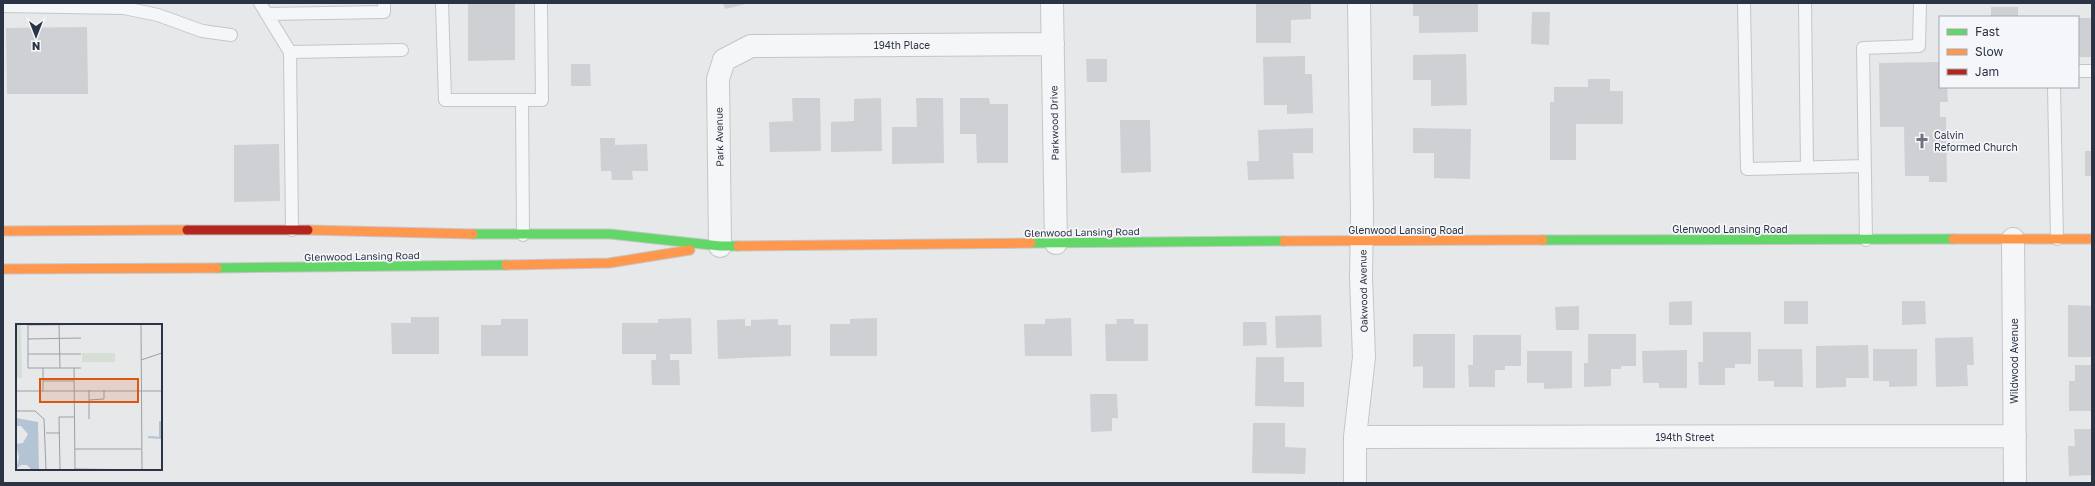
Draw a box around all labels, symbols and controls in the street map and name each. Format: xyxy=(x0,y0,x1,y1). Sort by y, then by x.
north arrow xyxy=(16,16,56,56)
legend xyxy=(1939,16,2079,88)
text: Fast xyxy=(1975,24,2000,39)
street label: 194th Place xyxy=(874,39,930,51)
text: N xyxy=(32,40,40,53)
text: Slow xyxy=(1975,44,2003,59)
text: Jam xyxy=(1975,64,1999,79)
street label: Parkwood Drive xyxy=(1047,85,1061,161)
street label: Park Avenue xyxy=(712,107,726,167)
place label: Calvin Reformed Church xyxy=(1934,129,2018,153)
church icon: Calvin Reformed Church xyxy=(1913,132,1931,150)
street label: Glenwood Lansing Road xyxy=(1672,223,1788,235)
street label: Glenwood Lansing Road xyxy=(1348,224,1464,236)
street label: Glenwood Lansing Road xyxy=(1024,225,1140,239)
street label: Glenwood Lansing Road xyxy=(304,249,420,263)
street label: Oakwood Avenue xyxy=(1356,249,1370,332)
street label: Wildwood Avenue xyxy=(2008,318,2020,404)
inset map xyxy=(16,324,162,470)
street label: 194th Street xyxy=(1655,431,1715,443)

